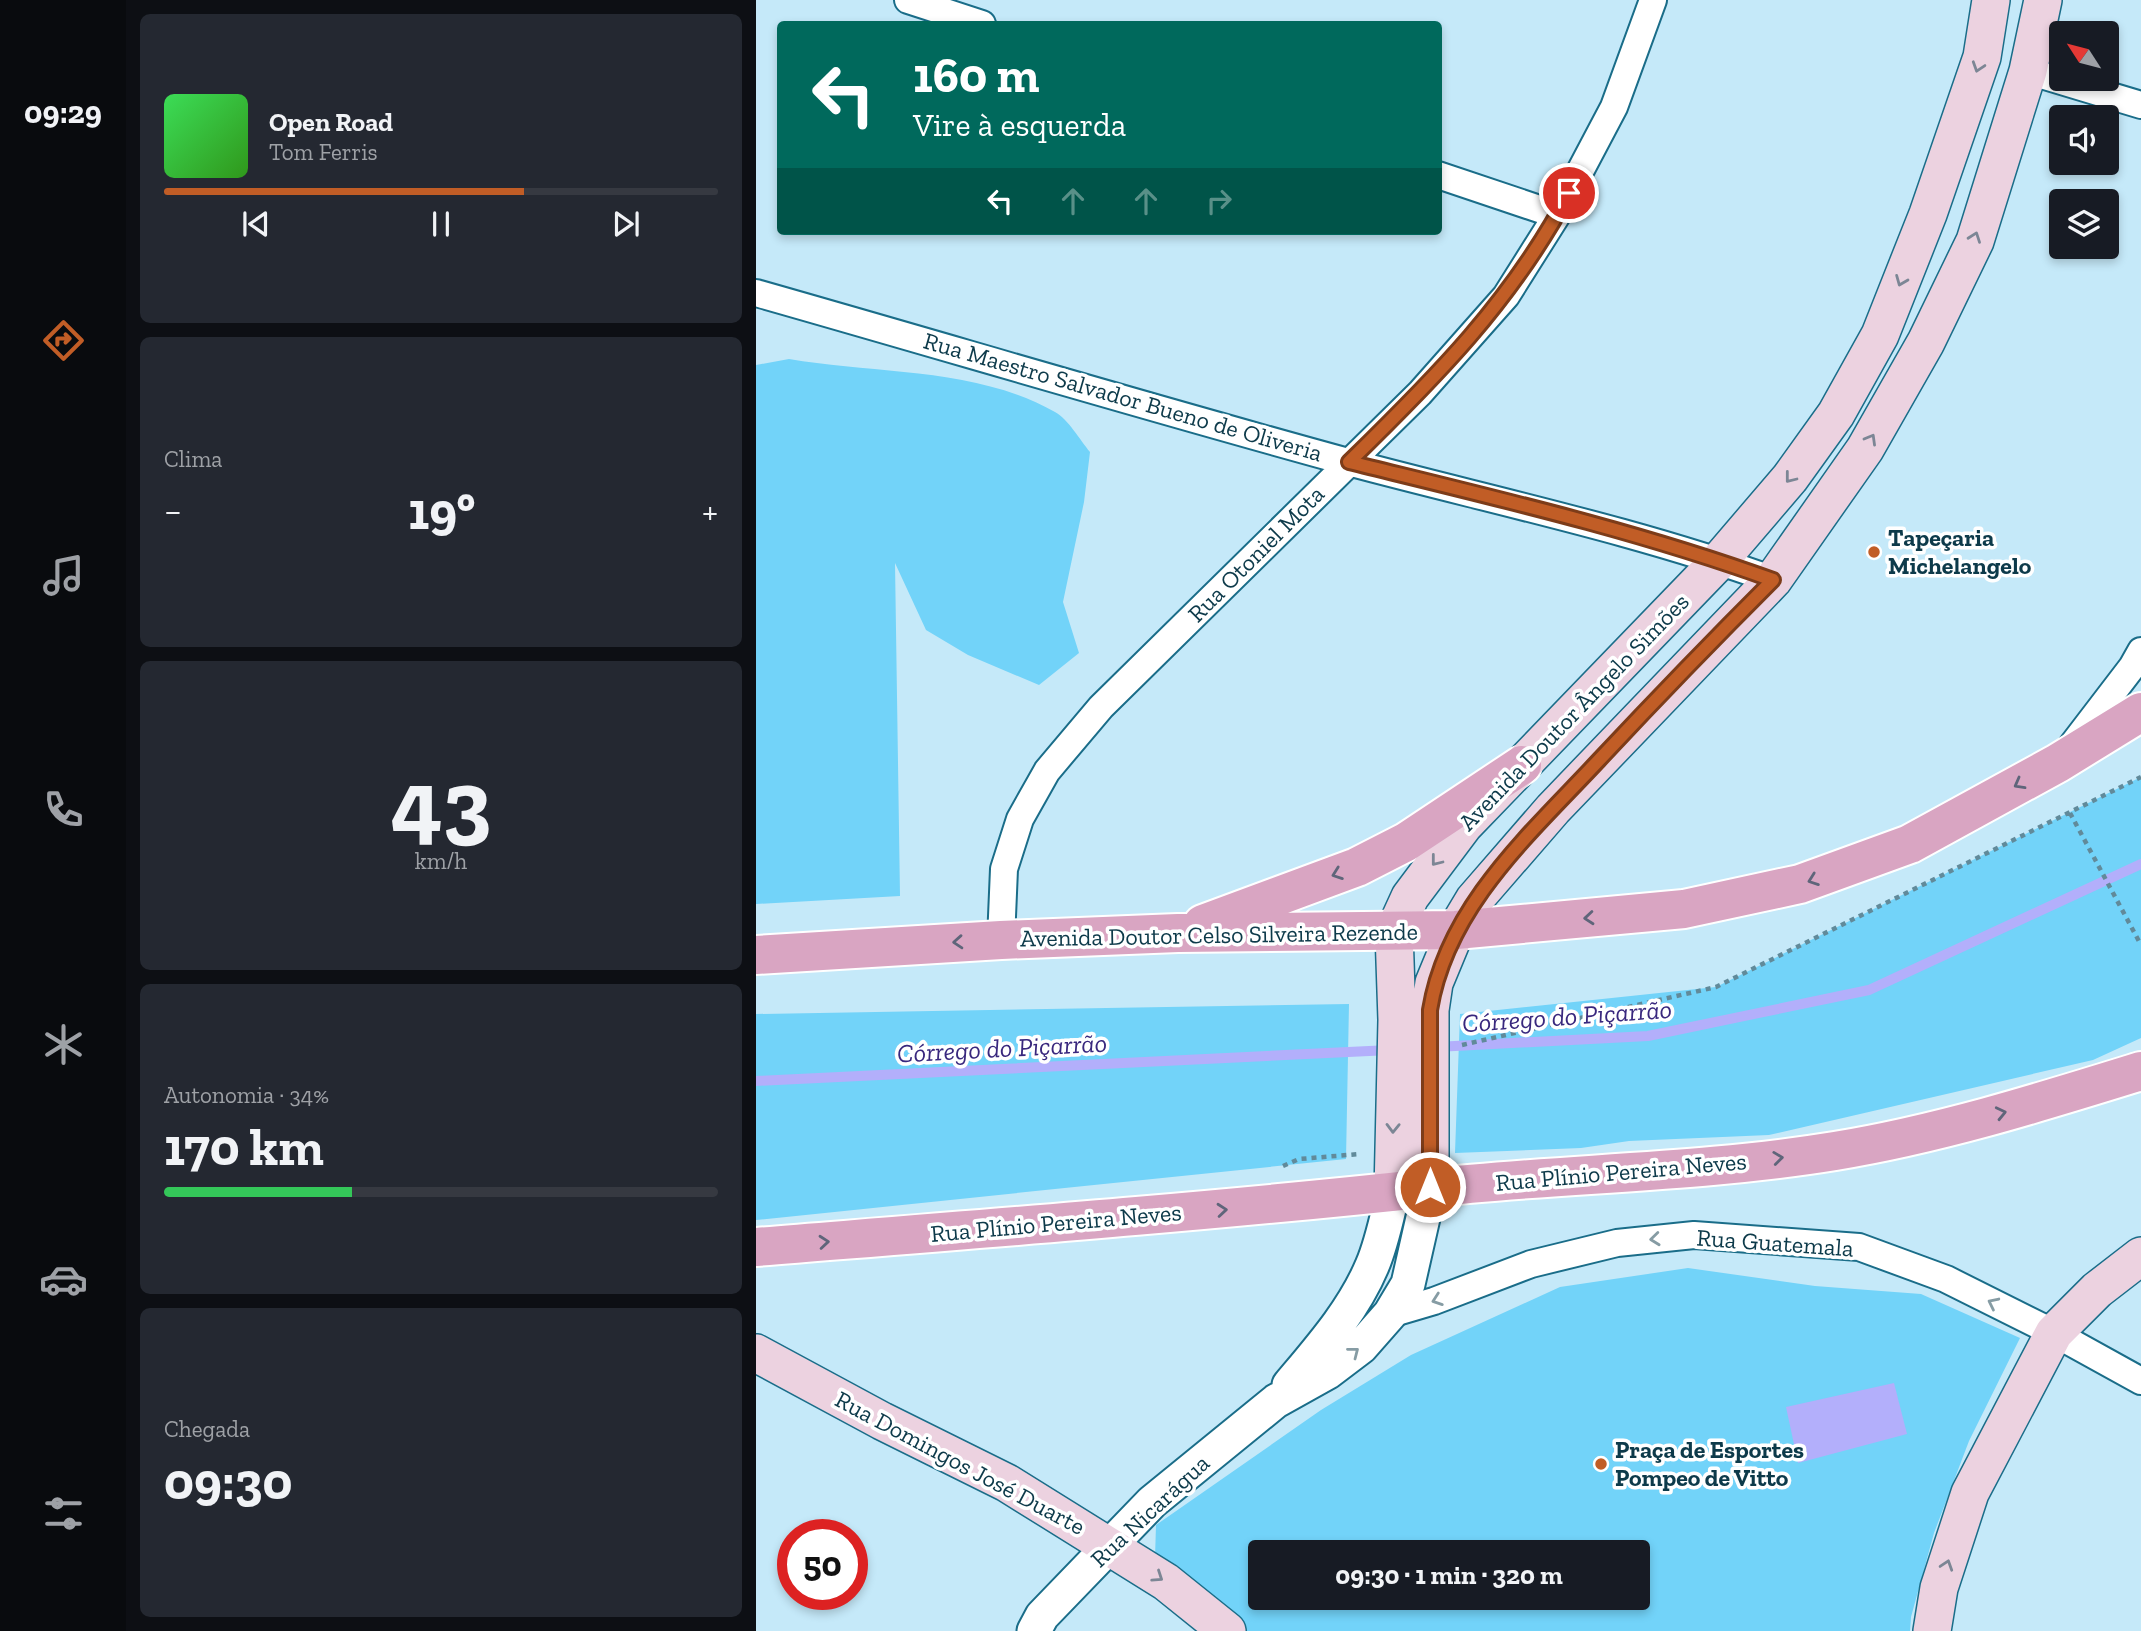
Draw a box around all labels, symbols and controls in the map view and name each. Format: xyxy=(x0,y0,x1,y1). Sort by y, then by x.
north arrow xyxy=(2049,21,2119,91)
map controls xyxy=(2049,21,2119,259)
text: 160 m xyxy=(913,46,1039,105)
icon: left xyxy=(798,49,889,140)
one-way arrow xyxy=(1972,60,1987,72)
text: 09:29 xyxy=(24,93,102,131)
button: sound xyxy=(2049,105,2119,175)
text: Open Road xyxy=(269,106,393,138)
text: Vire à esquerda xyxy=(913,106,1126,144)
text: Tom Ferris xyxy=(269,138,378,166)
pin xyxy=(1539,163,1599,223)
icon: arrive xyxy=(1550,174,1588,212)
icon: left xyxy=(981,182,1019,220)
icon: ahead xyxy=(1054,182,1092,220)
icon: ahead xyxy=(1127,182,1165,220)
icon: right xyxy=(1200,182,1238,220)
button: layers xyxy=(2049,189,2119,259)
icon: previous xyxy=(237,205,275,243)
icon: pause xyxy=(422,205,460,243)
icon: next xyxy=(607,205,645,243)
one-way arrow xyxy=(1967,231,1981,243)
one-way arrow xyxy=(1896,274,1910,286)
icon: directions xyxy=(39,316,88,365)
street label: Rua Maestro Salvador Bueno de Oliveria xyxy=(920,326,1326,468)
one-way arrow xyxy=(1863,433,1876,446)
text: Clima xyxy=(164,445,222,473)
one-way arrow xyxy=(1785,470,1798,482)
street label: Rua Otoniel Mota xyxy=(1181,479,1330,628)
text: 19° xyxy=(408,480,475,542)
text: − xyxy=(164,488,182,534)
text: + xyxy=(702,488,718,534)
place label: Tapeçaria Michelangelo xyxy=(1888,523,2032,580)
marker: Tapeçaria Michelangelo xyxy=(1866,544,1882,560)
icon: music xyxy=(39,551,88,600)
street label: Avenida Doutor Ângelo Simões xyxy=(1452,587,1695,836)
text: 43 xyxy=(391,747,491,856)
one-way arrow xyxy=(2014,776,2026,789)
icon: phone xyxy=(39,785,88,834)
text: km/h xyxy=(415,847,467,875)
one-way arrow xyxy=(1431,853,1444,865)
one-way arrow xyxy=(1332,866,1344,880)
one-way arrow xyxy=(1807,871,1819,885)
one-way arrow xyxy=(1583,910,1594,925)
street label: Avenida Doutor Celso Silveira Rezende xyxy=(1020,917,1418,952)
one-way arrow xyxy=(953,934,964,949)
water label: Córrego do Piçarrão xyxy=(1461,993,1673,1039)
icon: climate xyxy=(39,1020,88,1069)
water label: Córrego do Piçarrão xyxy=(896,1027,1108,1069)
text: Autonomia · 34% xyxy=(164,1081,329,1109)
one-way arrow xyxy=(1995,1107,2007,1122)
text: 170 km xyxy=(164,1116,324,1178)
one-way arrow xyxy=(1386,1123,1401,1134)
street label: Rua Plínio Pereira Neves xyxy=(1494,1146,1748,1197)
position arrow xyxy=(1393,1150,1467,1224)
one-way arrow xyxy=(1772,1150,1784,1165)
street label: Rua Plínio Pereira Neves xyxy=(929,1197,1183,1248)
one-way arrow xyxy=(1217,1203,1228,1218)
street label: Rua Guatemala xyxy=(1696,1223,1855,1262)
one-way arrow xyxy=(1649,1231,1660,1246)
one-way arrow xyxy=(819,1235,830,1250)
icon: car xyxy=(39,1255,88,1304)
one-way arrow xyxy=(1431,1292,1443,1306)
one-way arrow xyxy=(1988,1297,2000,1311)
one-way arrow xyxy=(1347,1347,1359,1360)
street label: Rua Domingos José Duarte xyxy=(830,1384,1090,1541)
text: Chegada xyxy=(164,1415,250,1443)
place label: Praça de Esportes Pompeo de Vitto xyxy=(1615,1435,1804,1492)
street label: Rua Nicarágua xyxy=(1084,1448,1215,1573)
text: 09:30 xyxy=(164,1450,292,1512)
marker: Praça de Esportes Pompeo de Vitto xyxy=(1593,1456,1609,1472)
icon: filters xyxy=(39,1489,88,1538)
speed limit sign: 50 xyxy=(777,1519,868,1610)
text: 09:30 · 1 min · 320 m xyxy=(1335,1559,1563,1591)
one-way arrow xyxy=(1938,1559,1953,1571)
one-way arrow xyxy=(1150,1569,1163,1581)

